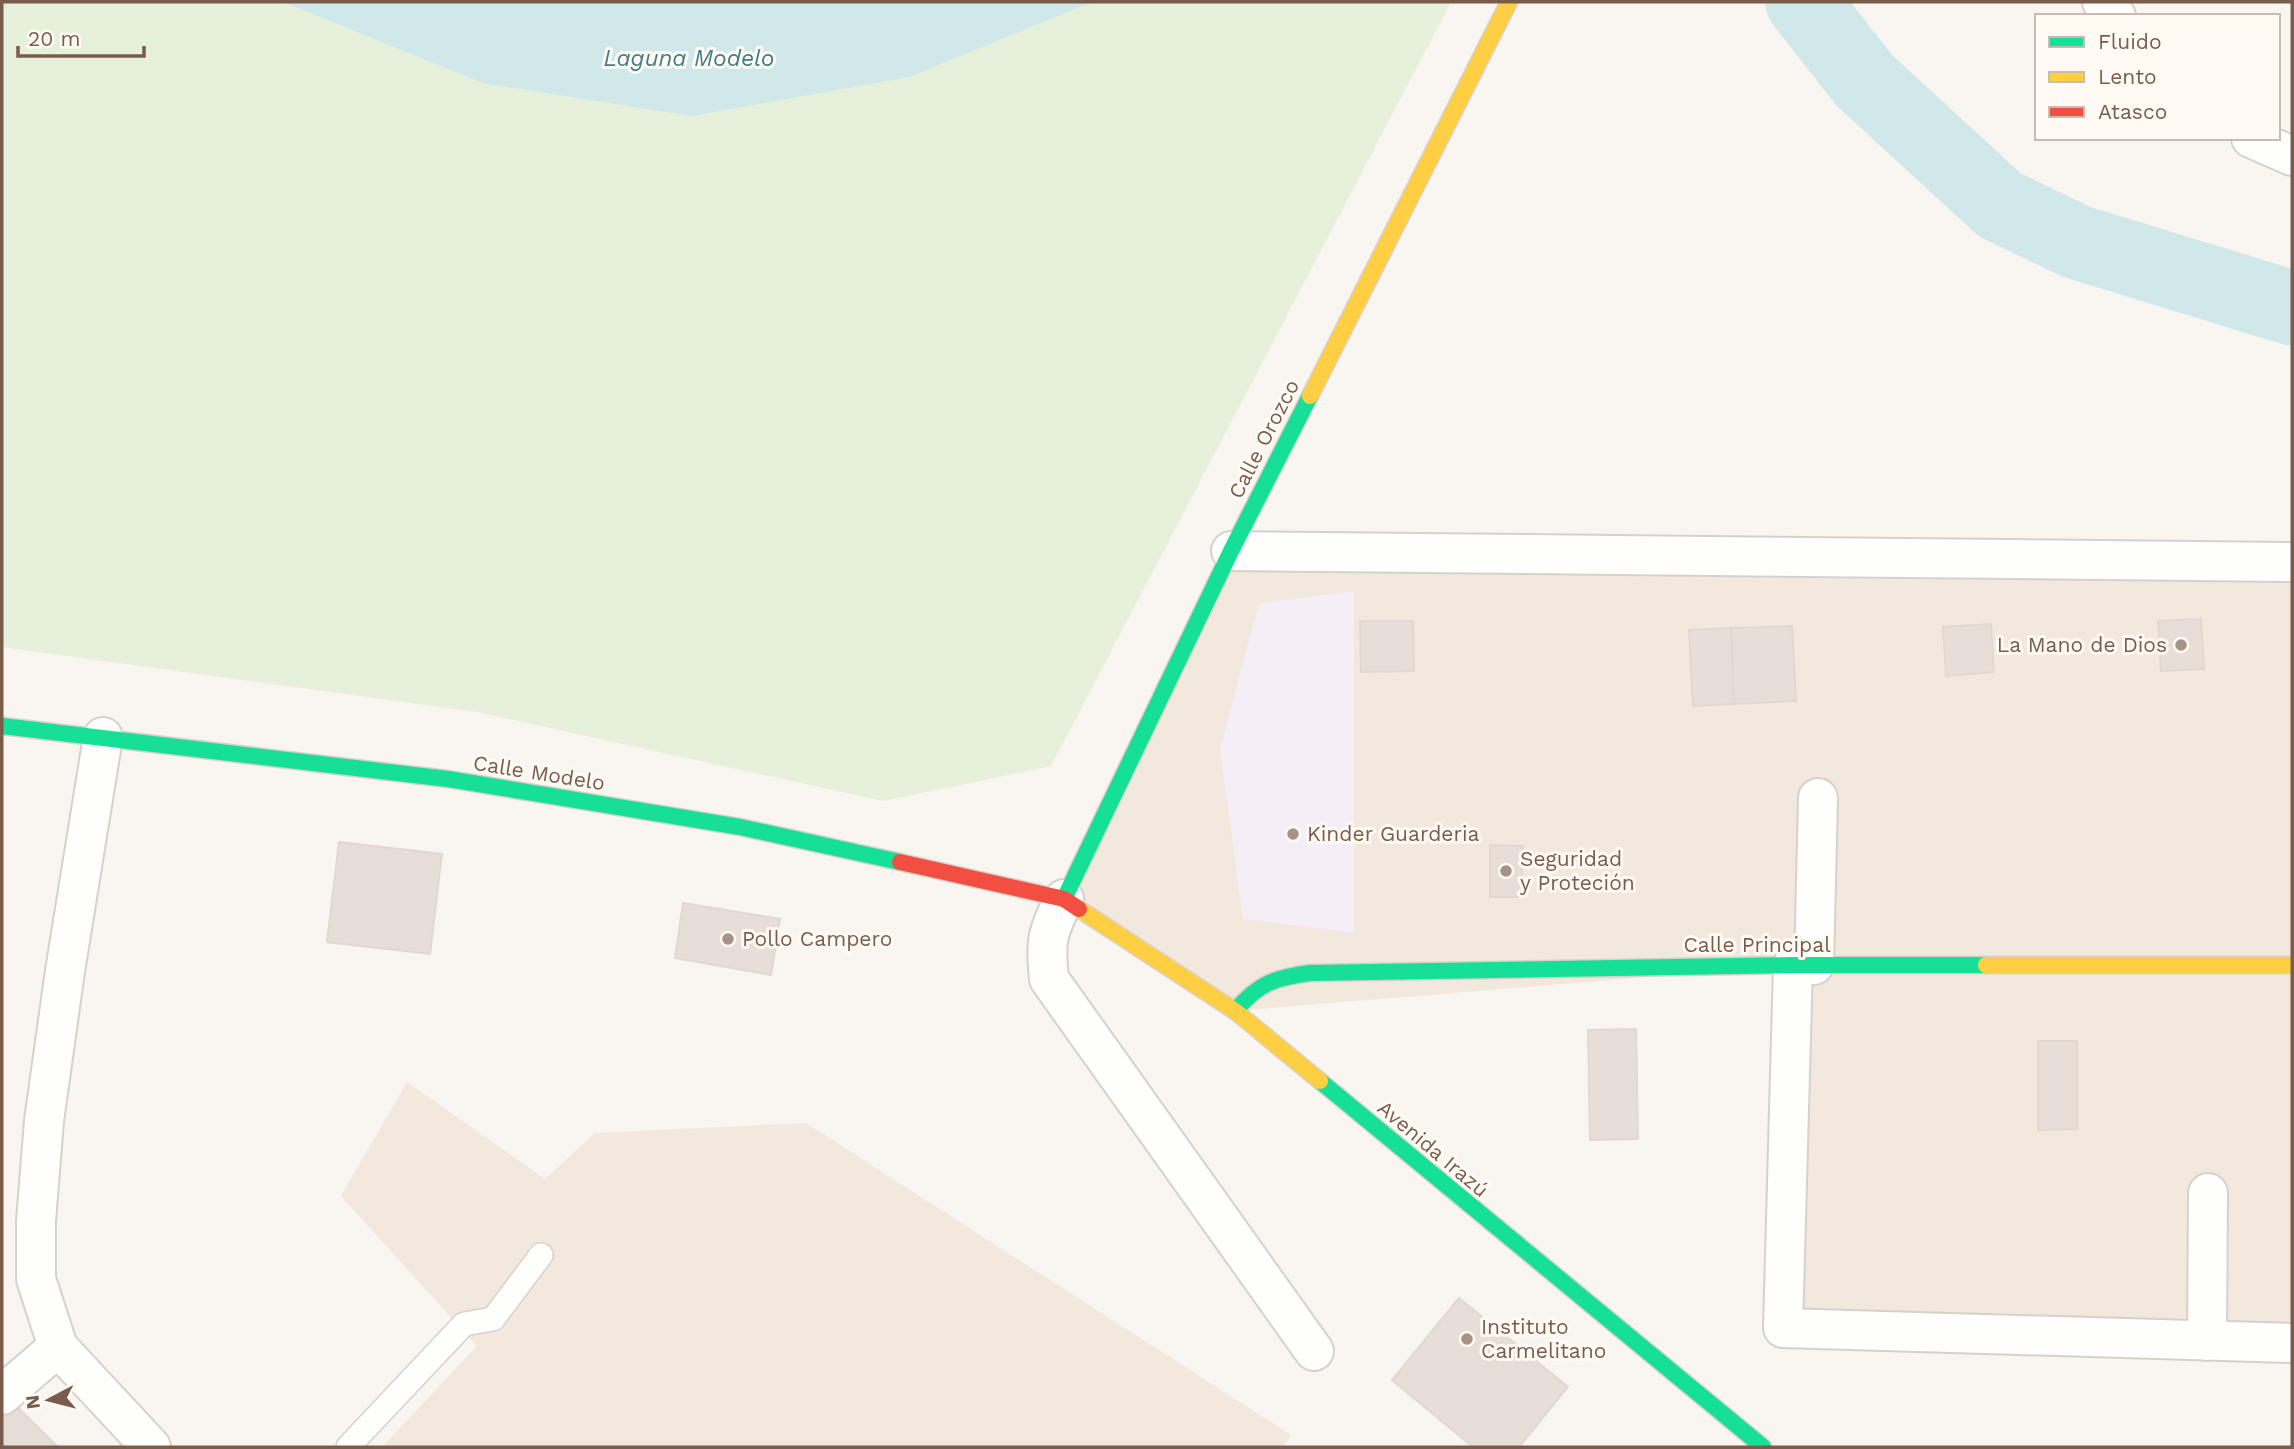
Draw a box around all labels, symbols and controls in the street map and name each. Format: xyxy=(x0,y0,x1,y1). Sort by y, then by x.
scale bar xyxy=(18,14,144,58)
legend xyxy=(2035,14,2280,140)
text: 20 m xyxy=(28,26,80,51)
text: Fluido xyxy=(2098,29,2162,54)
water label: Laguna Modelo xyxy=(603,45,775,72)
text: Lento xyxy=(2098,64,2157,89)
text: Atasco xyxy=(2098,99,2167,124)
street label: Calle Orozco xyxy=(1223,375,1304,502)
place label: La Mano de Dios xyxy=(1997,632,2167,657)
marker: La Mano de Dios xyxy=(2173,637,2189,653)
street label: Calle Modelo xyxy=(471,750,607,795)
place label: Kinder Guarderia xyxy=(1307,821,1480,846)
marker: Kinder Guarderia xyxy=(1285,826,1301,842)
place label: Seguridad y Proteción xyxy=(1520,846,1635,895)
marker: Seguridad y Proteción xyxy=(1498,863,1514,879)
place label: Pollo Campero xyxy=(742,926,892,951)
marker: Pollo Campero xyxy=(720,931,736,947)
street label: Calle Principal xyxy=(1683,932,1831,957)
street label: Avenida Irazú xyxy=(1373,1095,1494,1202)
place label: Instituto Carmelitano xyxy=(1481,1314,1606,1363)
marker: Instituto Carmelitano xyxy=(1459,1331,1475,1347)
north arrow xyxy=(14,1365,84,1435)
text: N xyxy=(20,1394,45,1410)

